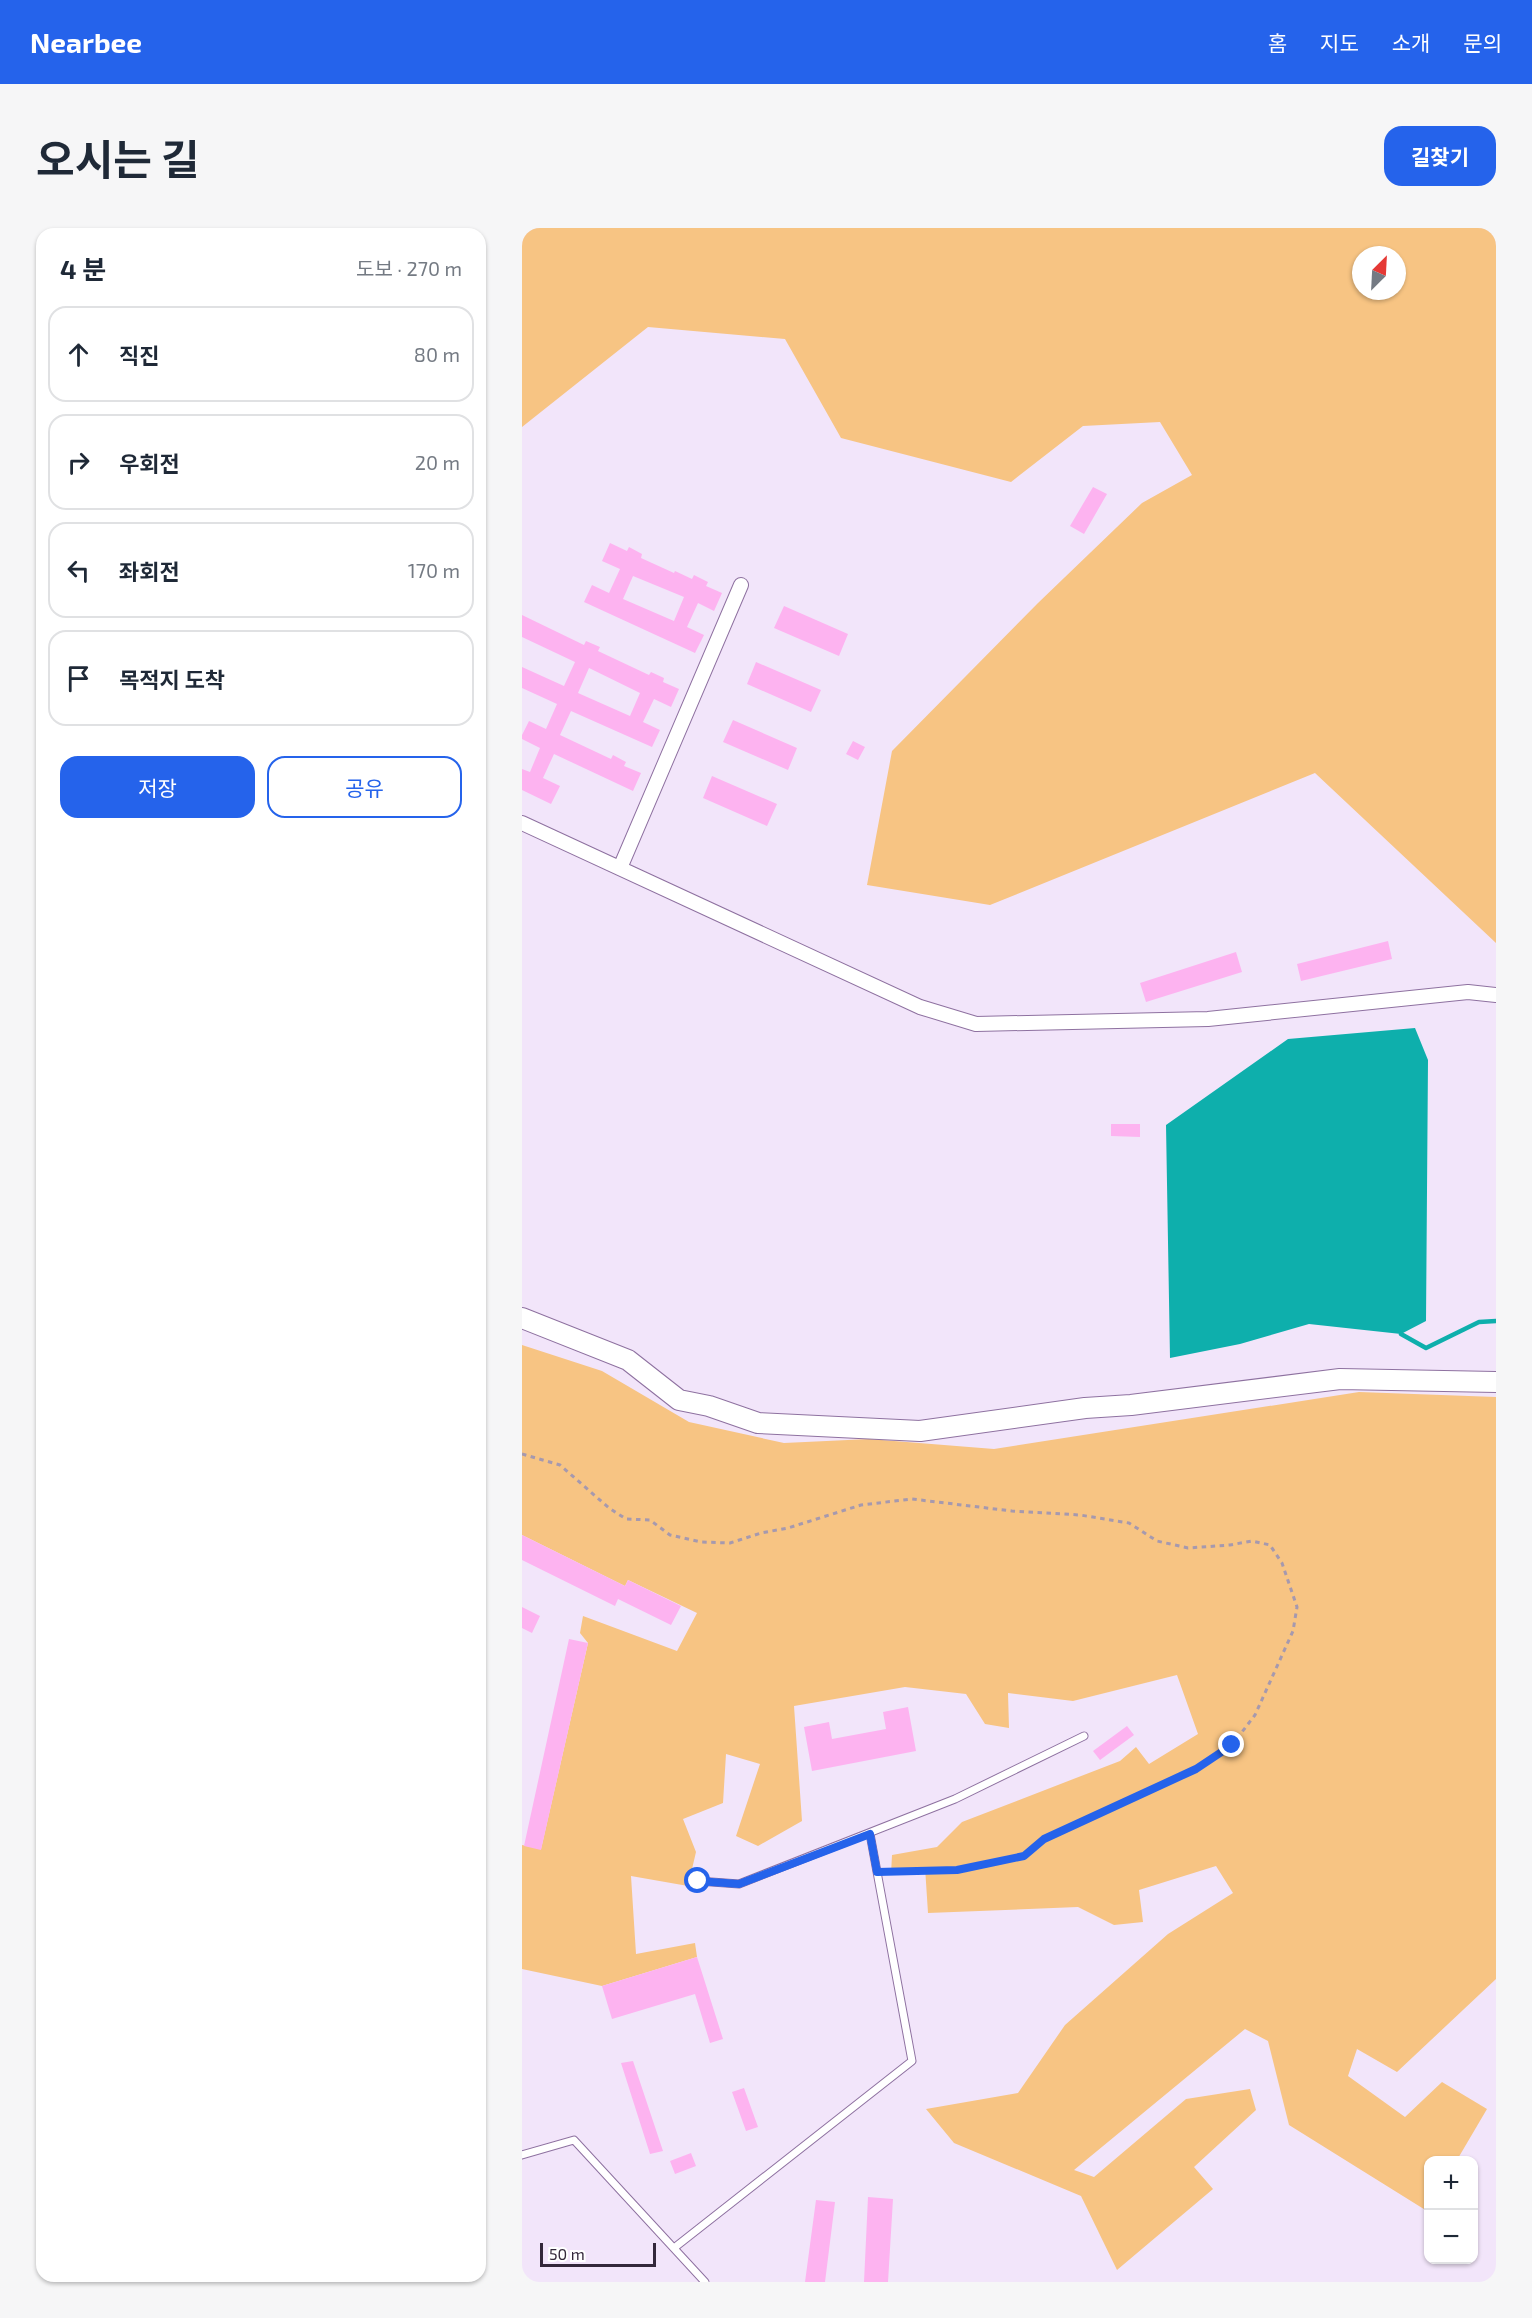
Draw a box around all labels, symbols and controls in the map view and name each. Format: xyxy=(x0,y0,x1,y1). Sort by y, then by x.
text: Nearbee xyxy=(30,25,142,59)
text: 홈 xyxy=(1268,30,1287,55)
text: 지도 xyxy=(1320,30,1359,55)
text: 소개 xyxy=(1392,30,1430,55)
text: 문의 xyxy=(1463,30,1502,55)
button: 길찾기 xyxy=(1384,126,1496,186)
text: 오시는 길 xyxy=(36,133,200,183)
north arrow xyxy=(1352,246,1406,300)
text: 4 분 xyxy=(60,253,106,284)
text: 도보 · 270 m xyxy=(356,256,462,280)
icon: ahead xyxy=(62,338,95,371)
text: 직진 xyxy=(119,342,159,368)
text: 80 m xyxy=(414,342,460,366)
icon: right xyxy=(62,446,95,479)
text: 우회전 xyxy=(119,450,180,476)
text: 20 m xyxy=(415,450,460,474)
icon: left xyxy=(62,554,95,587)
text: 좌회전 xyxy=(119,558,180,584)
text: 170 m xyxy=(408,558,460,582)
icon: arrive xyxy=(62,662,95,695)
text: 목적지 도착 xyxy=(119,666,225,692)
button: 저장 xyxy=(60,756,255,818)
button: 공유 xyxy=(267,756,462,818)
route end xyxy=(1218,1731,1244,1757)
route start xyxy=(684,1867,710,1893)
map controls xyxy=(1424,2156,1478,2264)
button: + xyxy=(1424,2156,1478,2210)
button: − xyxy=(1424,2210,1478,2264)
scale bar xyxy=(540,2240,656,2268)
text: 50 m xyxy=(549,2244,585,2263)

